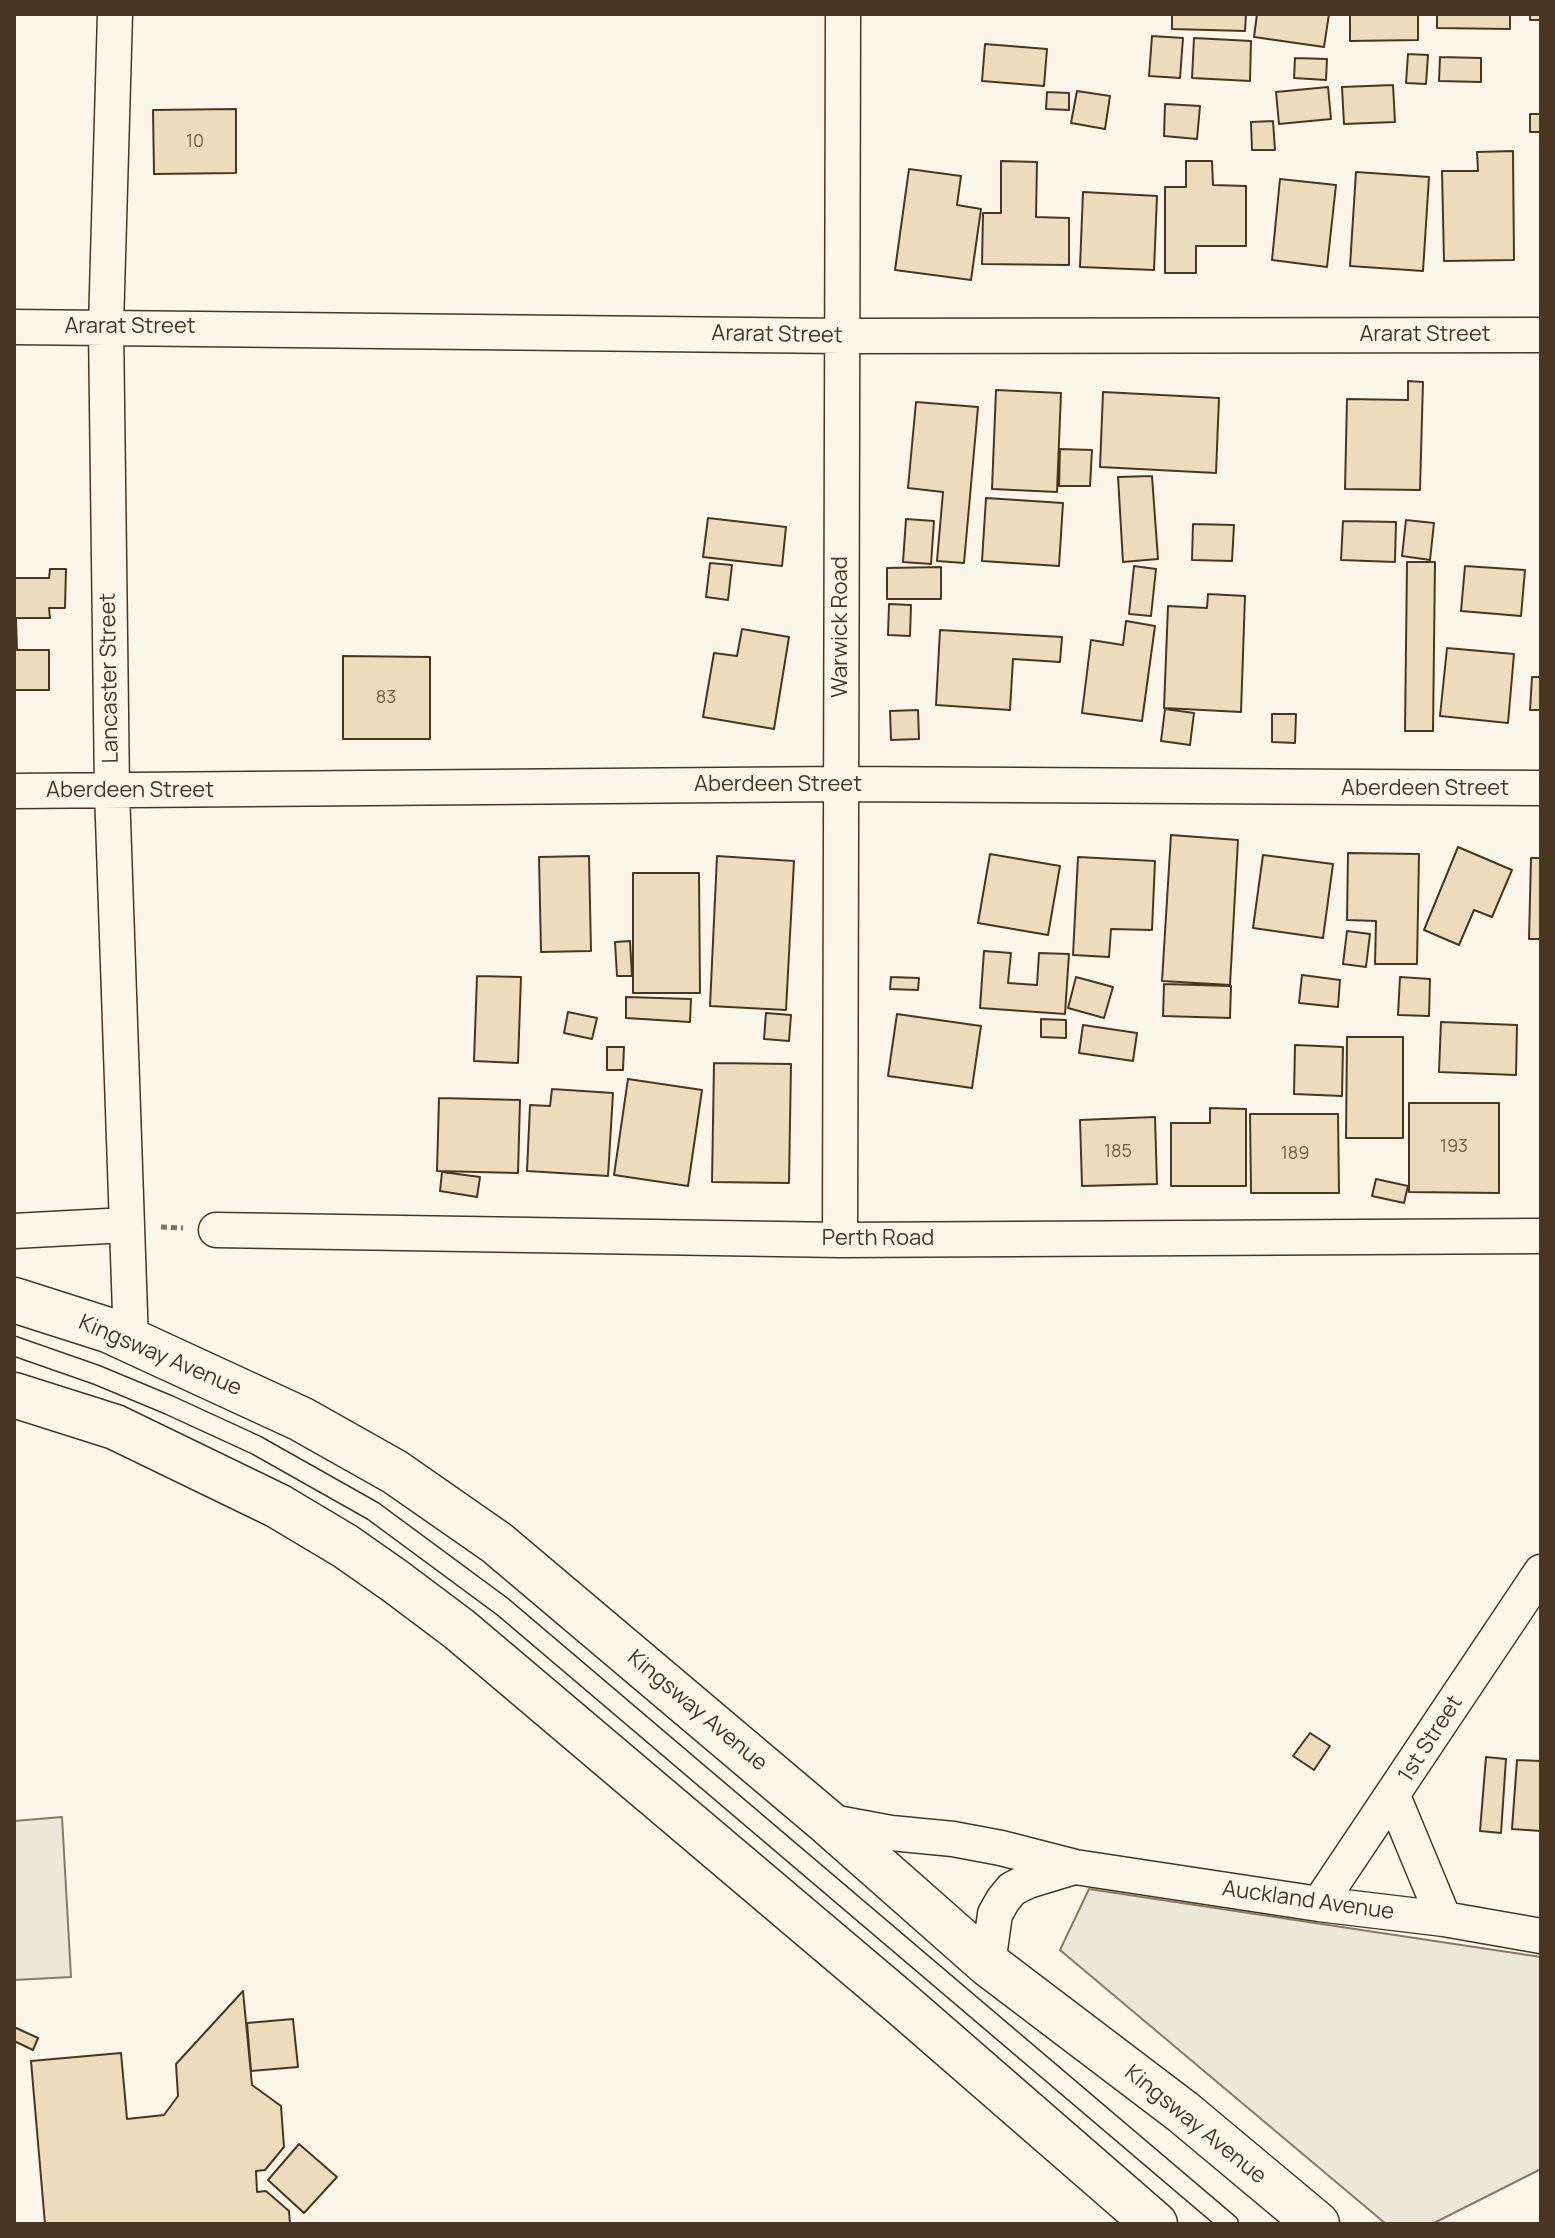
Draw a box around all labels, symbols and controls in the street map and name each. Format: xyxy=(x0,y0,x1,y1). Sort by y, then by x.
house number: 10 xyxy=(186,131,204,153)
street label: Ararat Street xyxy=(64,314,196,340)
street label: Ararat Street xyxy=(711,321,843,349)
street label: Ararat Street xyxy=(1359,322,1491,348)
street label: Warwick Road xyxy=(828,556,854,698)
street label: Lancaster Street xyxy=(95,593,125,763)
house number: 83 xyxy=(376,687,396,709)
street label: Aberdeen Street xyxy=(694,772,862,798)
street label: Aberdeen Street xyxy=(1341,776,1509,802)
street label: Aberdeen Street xyxy=(46,778,214,804)
house number: 193 xyxy=(1440,1136,1468,1158)
house number: 185 xyxy=(1104,1141,1132,1163)
house number: 189 xyxy=(1281,1143,1309,1165)
street label: Perth Road xyxy=(822,1226,934,1252)
street label: Kingsway Avenue xyxy=(75,1310,245,1402)
street label: Kingsway Avenue xyxy=(622,1645,772,1777)
street label: 1st Street xyxy=(1393,1691,1469,1787)
street label: Auckland Avenue xyxy=(1220,1876,1396,1926)
street label: Kingsway Avenue xyxy=(1119,2060,1271,2190)

